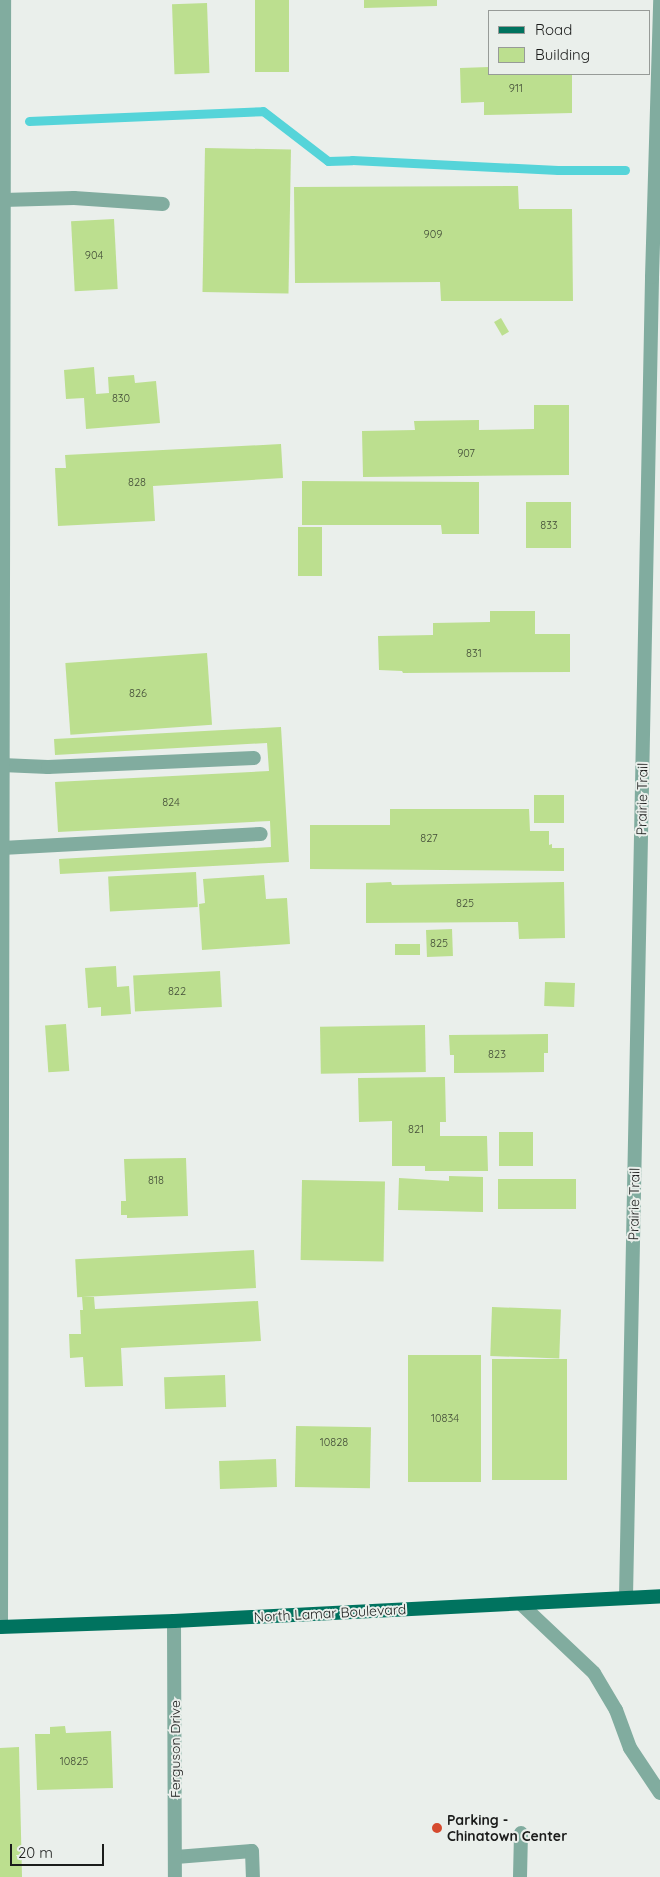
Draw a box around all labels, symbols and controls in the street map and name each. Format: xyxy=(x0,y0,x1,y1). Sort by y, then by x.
legend xyxy=(488,10,650,75)
text: Road xyxy=(535,20,572,39)
text: Building xyxy=(535,45,590,64)
house number: 911 xyxy=(509,81,523,95)
house number: 909 xyxy=(424,227,442,241)
house number: 904 xyxy=(85,248,103,262)
house number: 830 xyxy=(112,391,130,405)
house number: 907 xyxy=(457,446,475,460)
house number: 828 xyxy=(128,475,146,489)
house number: 833 xyxy=(540,518,558,532)
house number: 831 xyxy=(466,646,482,660)
house number: 826 xyxy=(129,686,147,700)
street label: Prairie Trail xyxy=(633,763,651,835)
house number: 824 xyxy=(162,795,180,809)
house number: 827 xyxy=(420,831,438,845)
house number: 825 xyxy=(456,896,474,910)
house number: 825 xyxy=(430,936,448,950)
house number: 822 xyxy=(168,984,186,998)
house number: 823 xyxy=(488,1047,506,1061)
house number: 821 xyxy=(408,1122,424,1136)
street label: Prairie Trail xyxy=(625,1168,643,1240)
house number: 818 xyxy=(148,1173,164,1187)
house number: 10834 xyxy=(431,1411,459,1425)
house number: 10828 xyxy=(320,1435,348,1449)
street label: North Lamar Boulevard xyxy=(253,1601,407,1625)
street label: Ferguson Drive xyxy=(167,1700,183,1798)
house number: 10825 xyxy=(60,1754,88,1768)
place label: Parking - Chinatown Center xyxy=(447,1812,567,1844)
marker: Parking - Chinatown Center xyxy=(431,1822,443,1834)
scale bar xyxy=(12,1834,106,1866)
text: 20 m xyxy=(18,1843,53,1862)

